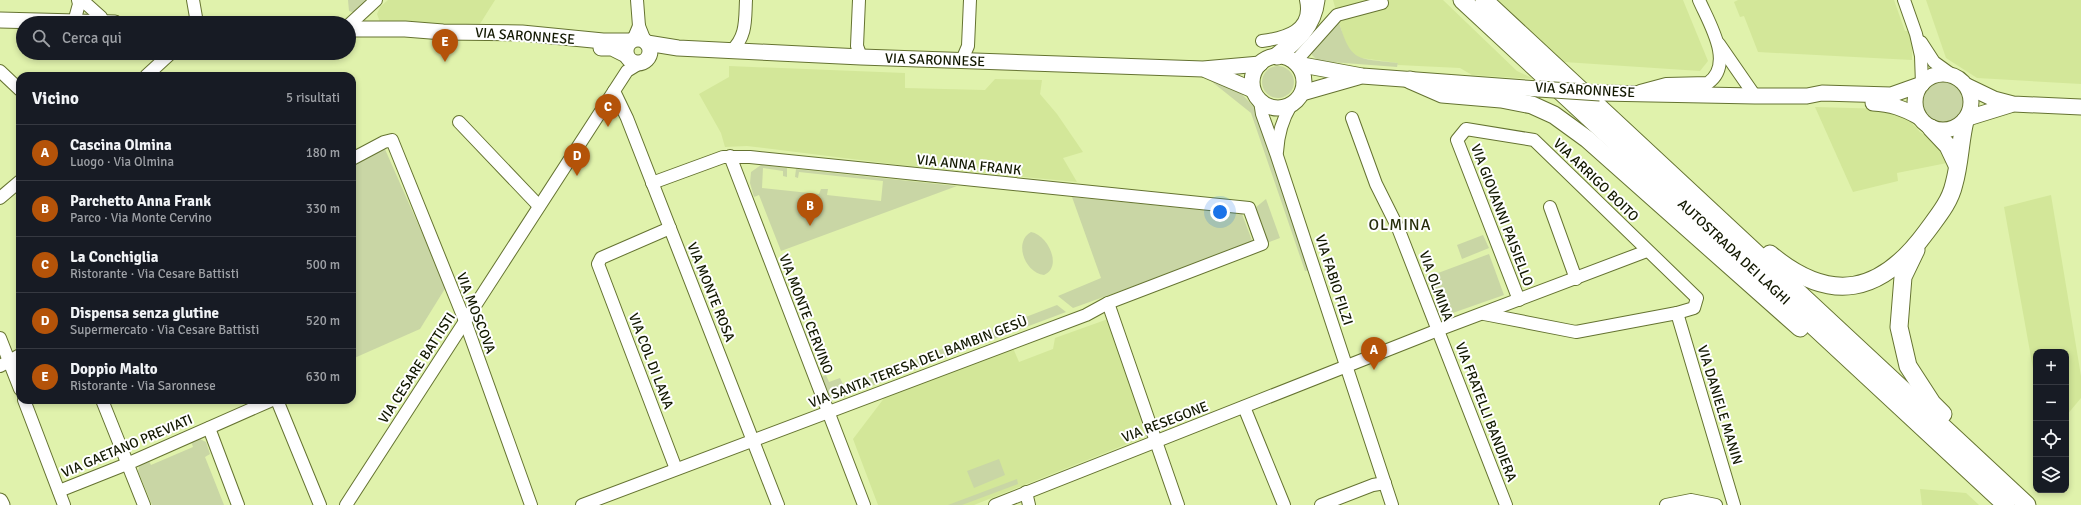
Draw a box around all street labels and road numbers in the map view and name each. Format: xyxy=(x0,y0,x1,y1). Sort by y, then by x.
street label: VIA SARONNESE xyxy=(474,24,576,48)
street label: VIA SARONNESE xyxy=(885,50,985,70)
street label: VIA SARONNESE xyxy=(1535,79,1636,101)
street label: VIA ARRIGO BOITO xyxy=(1550,135,1642,225)
street label: VIA GIOVANNI PAISIELLO xyxy=(1467,142,1537,288)
street label: VIA ANNA FRANK xyxy=(916,151,1023,179)
street label: AUTOSTRADA DEI LAGHI xyxy=(1674,196,1794,308)
street label: VIA FABIO FILZI xyxy=(1311,233,1357,327)
street label: VIA MONTE ROSA xyxy=(683,240,739,344)
street label: VIA OLMINA xyxy=(1415,248,1457,324)
street label: VIA MONTE CERVINO xyxy=(775,252,837,376)
street label: VIA MOSCOVA xyxy=(453,270,499,356)
street label: VIA CESARE BATTISTI xyxy=(375,309,459,427)
street label: VIA COL DI LANA xyxy=(625,310,677,412)
street label: VIA SANTA TERESA DEL BAMBIN GESÙ xyxy=(806,312,1030,412)
street label: VIA FRATELLI BANDIERA xyxy=(1452,340,1521,485)
street label: VIA DANIELE MANIN xyxy=(1694,343,1746,467)
street label: VIA RESEGONE xyxy=(1119,398,1211,446)
street label: VIA GAETANO PREVIATI xyxy=(59,411,195,481)

